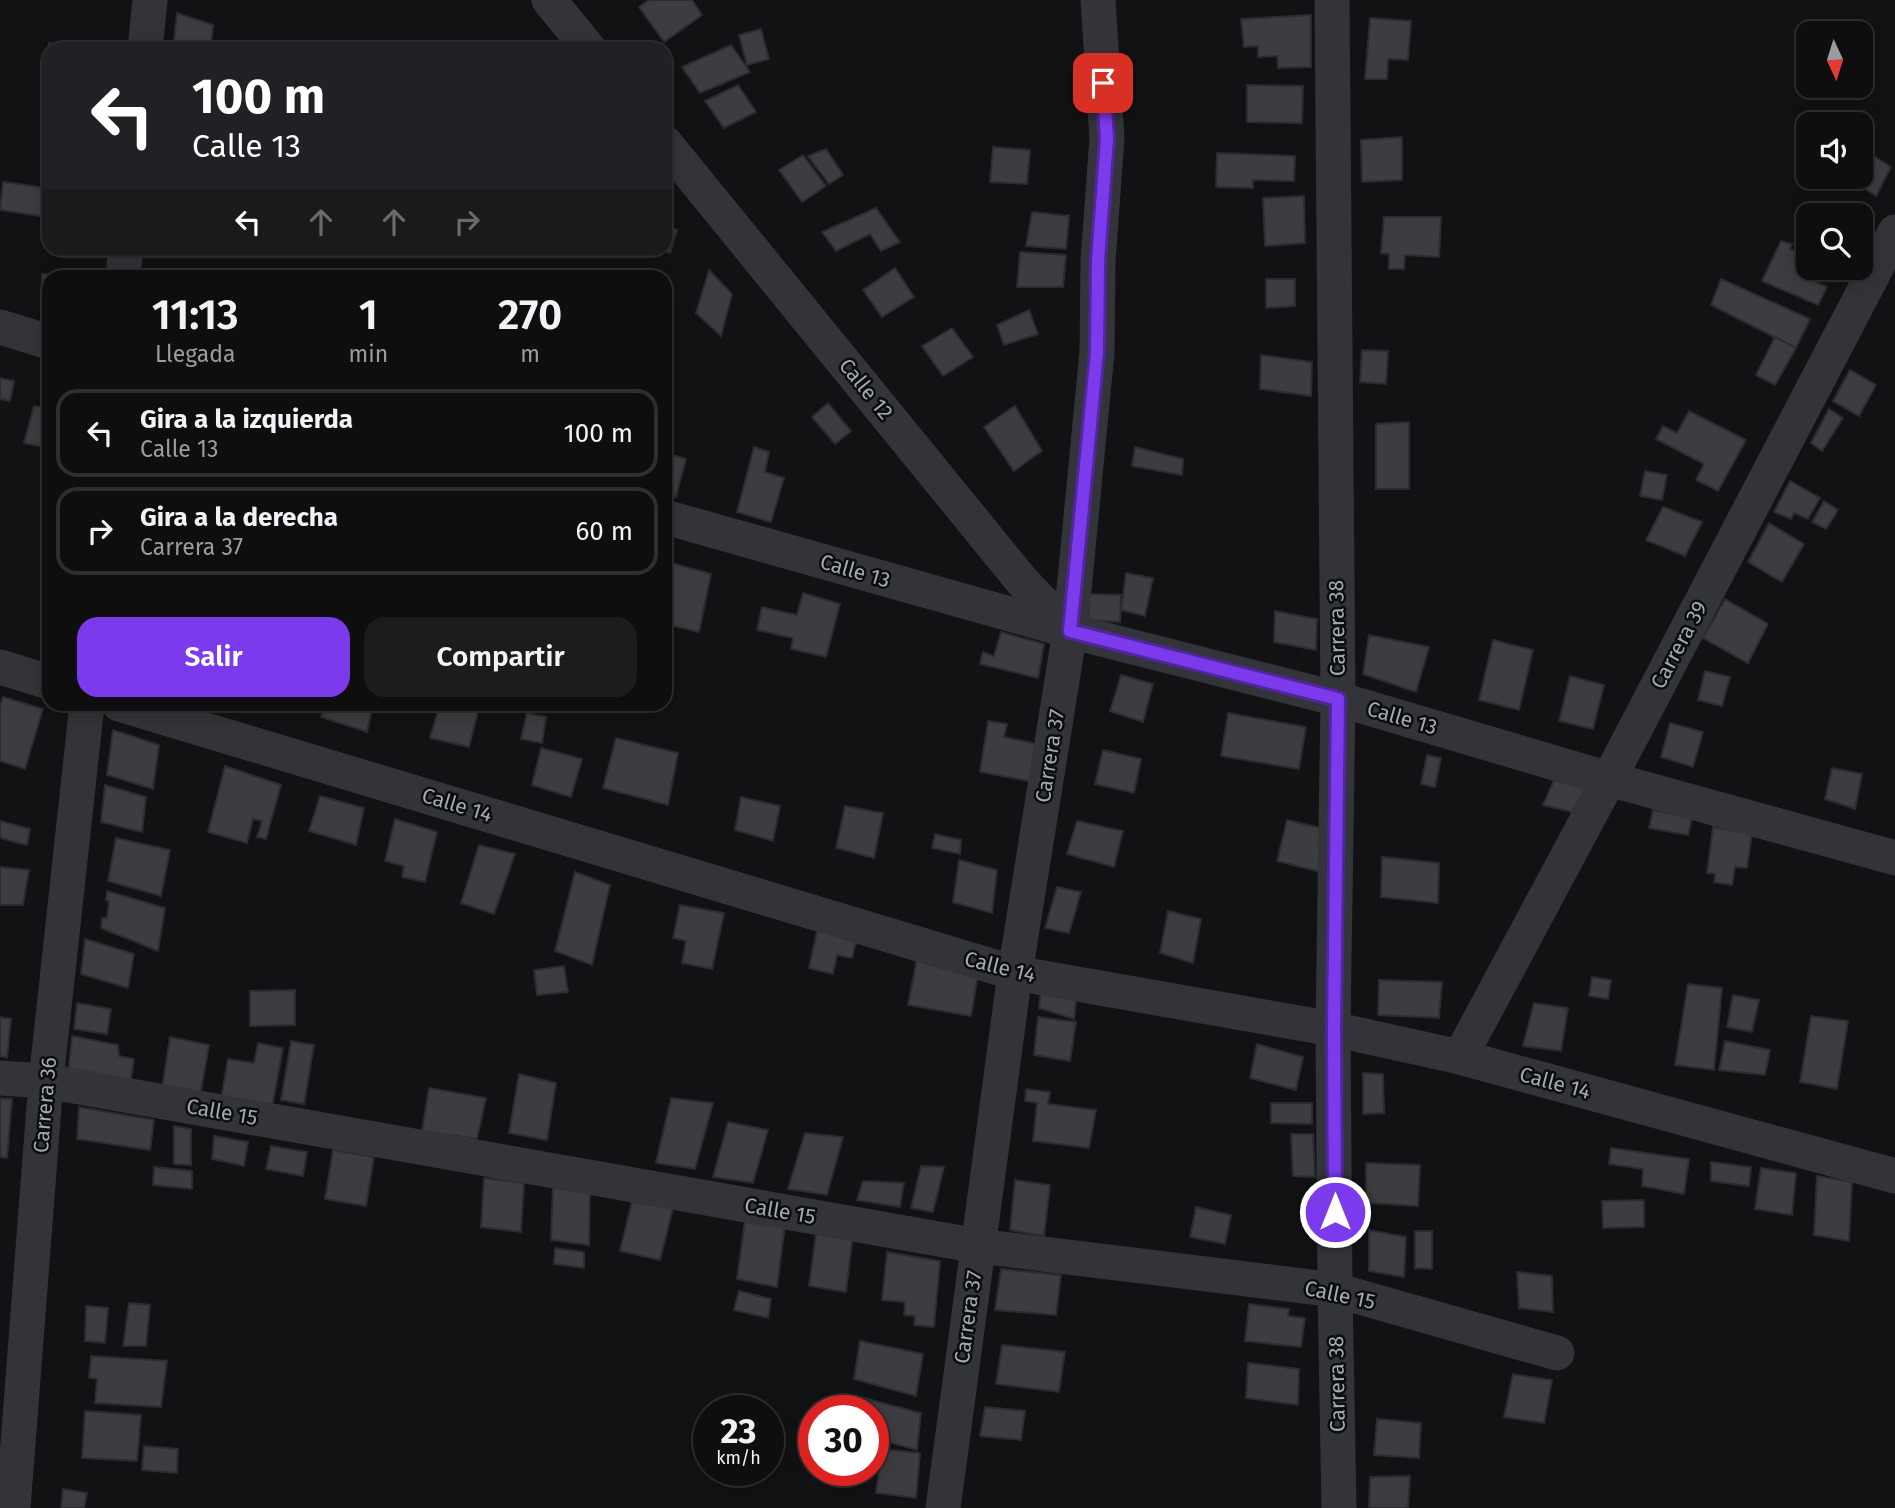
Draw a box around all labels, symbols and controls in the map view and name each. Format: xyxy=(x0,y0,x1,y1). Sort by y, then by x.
north arrow xyxy=(1796,21,1872,98)
map controls xyxy=(1796,21,1873,280)
pin xyxy=(1073,53,1133,113)
icon: arrive xyxy=(1084,64,1122,102)
text: 100 m xyxy=(192,67,325,126)
icon: left xyxy=(77,70,168,161)
button: sound xyxy=(1796,112,1873,189)
text: Calle 13 xyxy=(192,127,301,165)
icon: left xyxy=(229,203,267,241)
icon: ahead xyxy=(302,203,340,241)
icon: ahead xyxy=(375,203,413,241)
icon: right xyxy=(448,203,486,241)
button: search xyxy=(1796,203,1873,280)
text: 11:13 xyxy=(152,290,239,340)
text: 1 xyxy=(359,290,378,340)
text: 270 xyxy=(498,290,562,340)
text: Llegada xyxy=(155,340,236,368)
text: min xyxy=(348,340,388,368)
text: m xyxy=(520,340,540,368)
street label: Calle 12 xyxy=(833,353,899,425)
text: Gira a la izquierda xyxy=(140,404,353,435)
icon: left xyxy=(81,414,119,452)
text: 100 m xyxy=(564,418,633,449)
text: Calle 13 xyxy=(140,435,218,463)
text: Gira a la derecha xyxy=(140,502,338,533)
icon: right xyxy=(81,512,119,550)
text: 60 m xyxy=(575,516,633,547)
text: Carrera 37 xyxy=(140,533,243,561)
street label: Calle 13 xyxy=(817,549,893,593)
street label: Carrera 38 xyxy=(1323,580,1351,676)
street label: Carrera 39 xyxy=(1645,597,1713,693)
button: Salir xyxy=(77,617,350,697)
button: Compartir xyxy=(364,617,637,697)
street label: Calle 13 xyxy=(1364,696,1440,740)
street label: Carrera 37 xyxy=(1030,708,1070,804)
street label: Calle 14 xyxy=(419,782,495,828)
street label: Calle 14 xyxy=(962,946,1038,988)
street label: Carrera 36 xyxy=(28,1056,62,1154)
street label: Calle 14 xyxy=(1517,1061,1593,1105)
street label: Calle 15 xyxy=(184,1093,260,1131)
position arrow xyxy=(1298,1175,1372,1249)
street label: Calle 15 xyxy=(742,1192,818,1230)
street label: Carrera 37 xyxy=(949,1269,987,1365)
street label: Calle 15 xyxy=(1302,1275,1378,1315)
street label: Carrera 38 xyxy=(1323,1336,1351,1432)
speed limit sign: 30 xyxy=(798,1395,889,1486)
text: 23 xyxy=(720,1410,757,1452)
text: km/h xyxy=(716,1447,761,1469)

